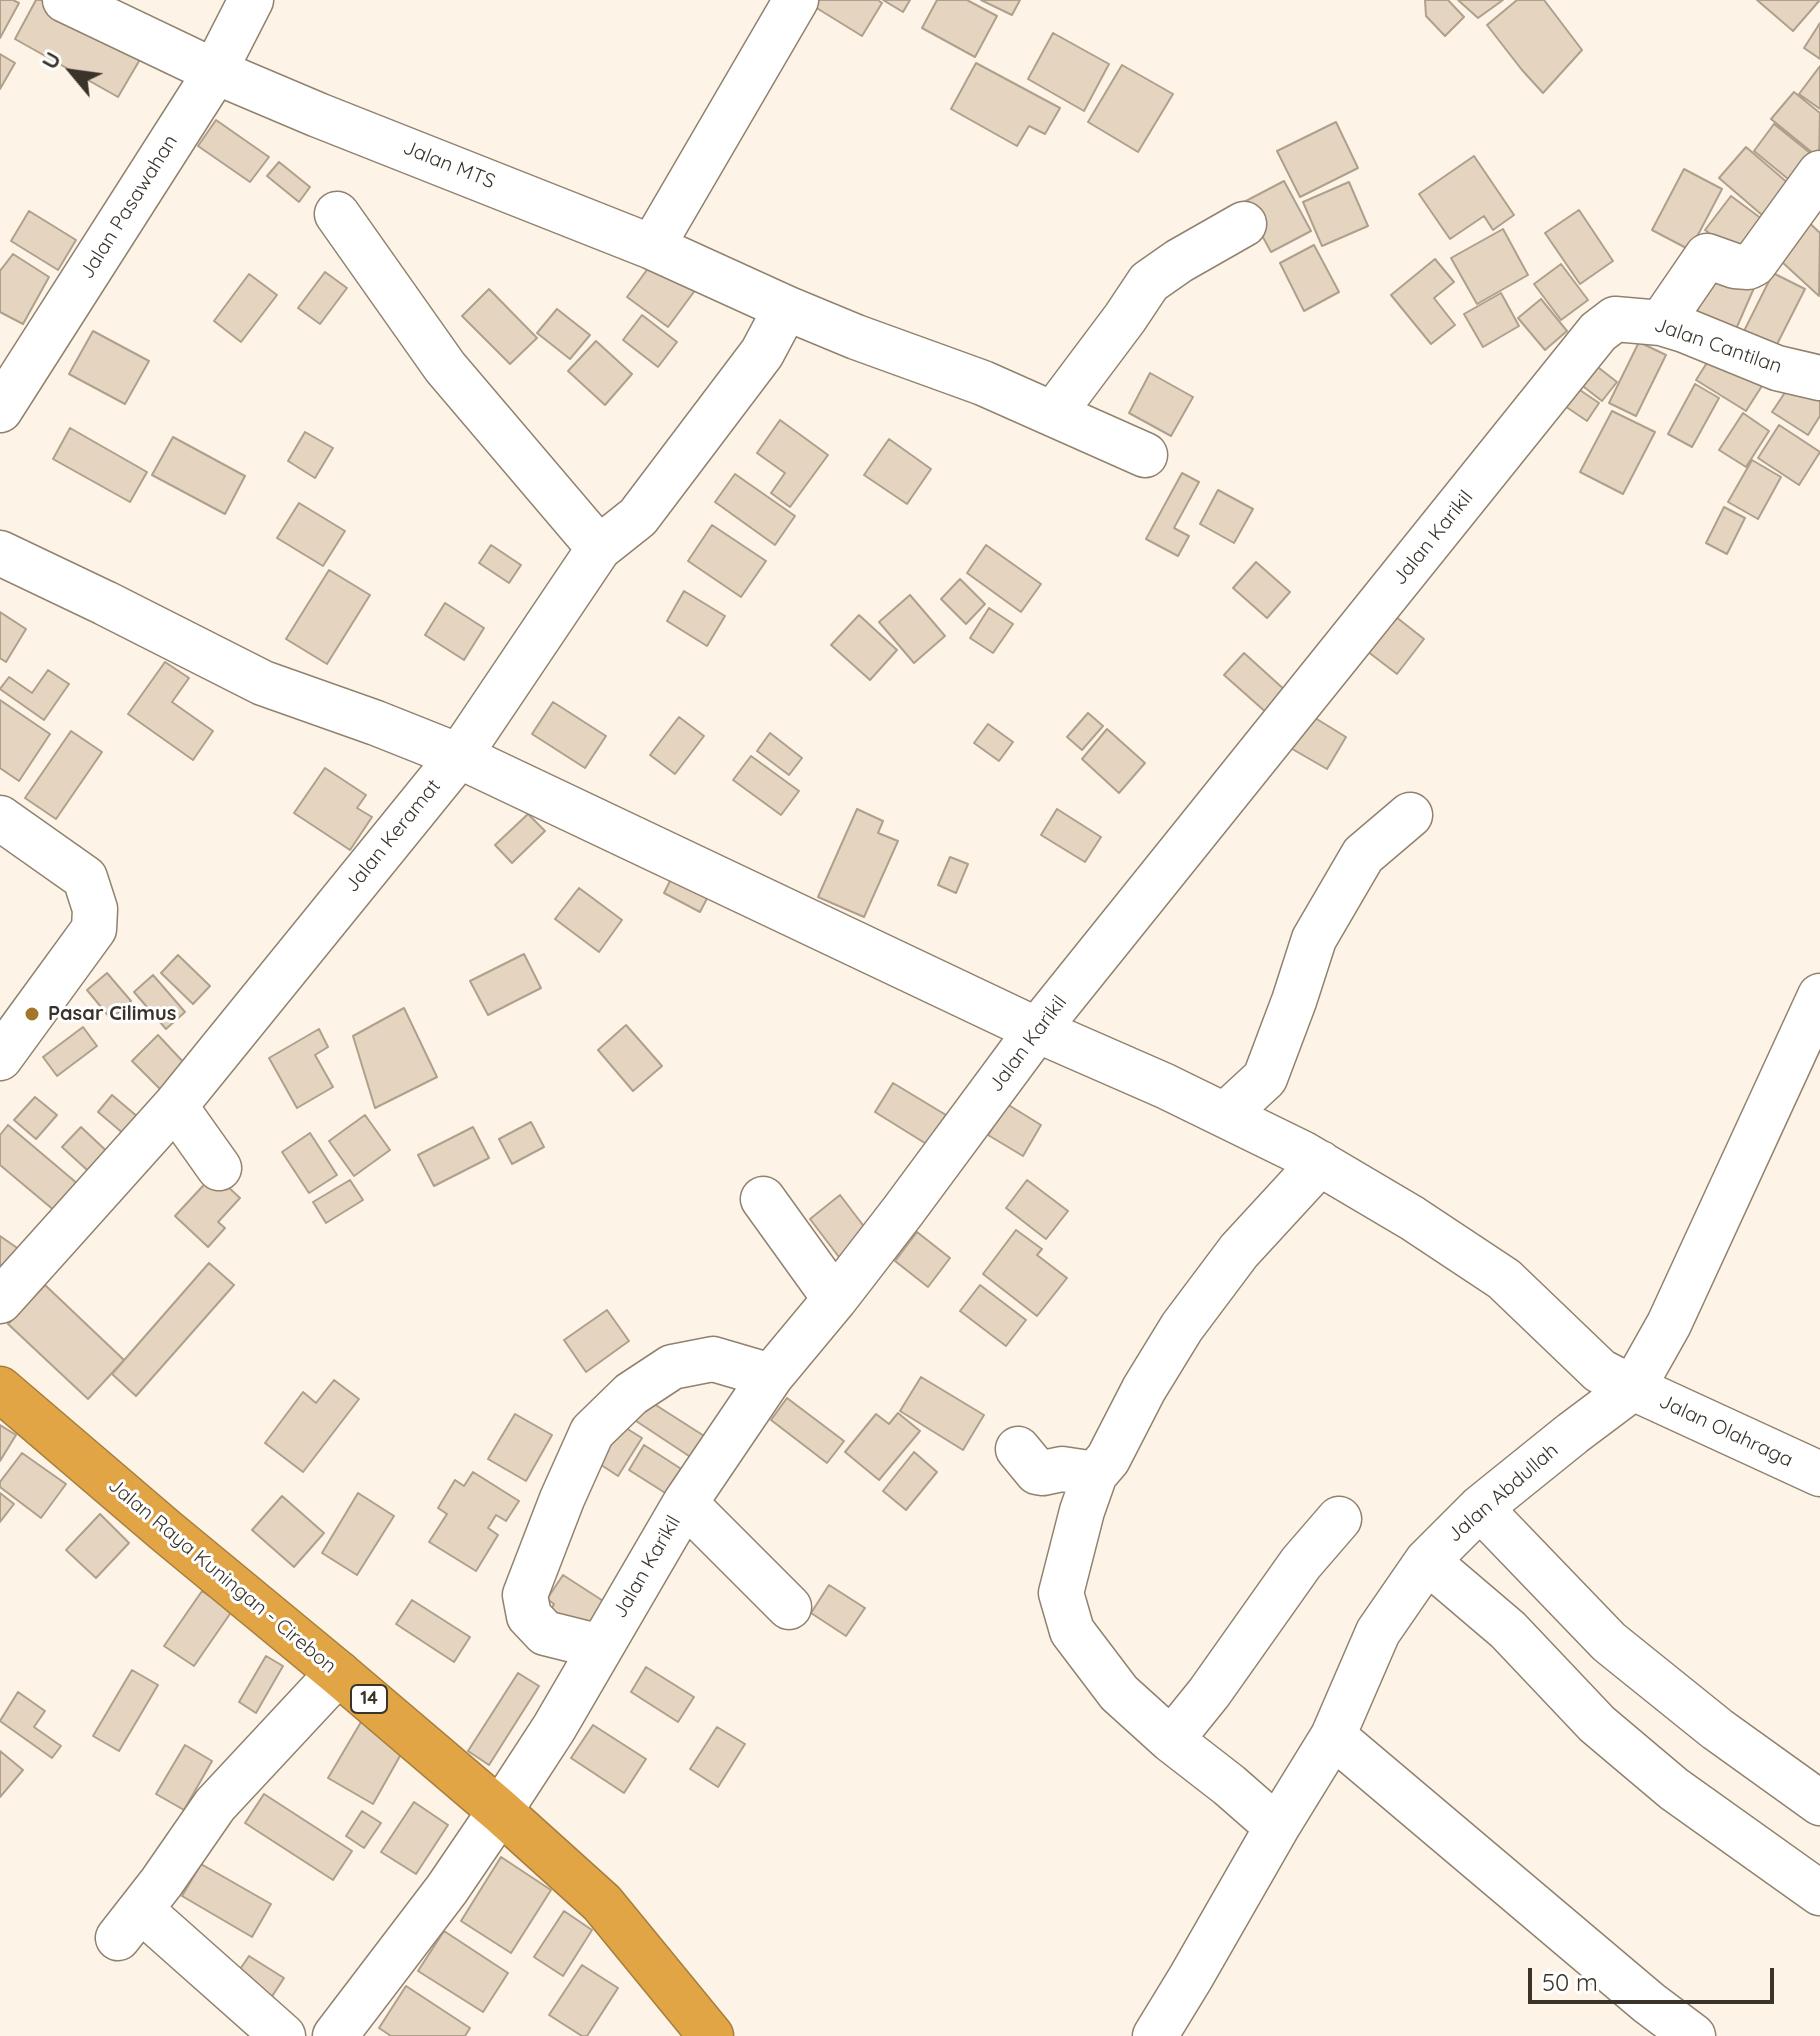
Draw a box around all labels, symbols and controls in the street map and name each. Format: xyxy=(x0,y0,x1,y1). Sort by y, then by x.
north arrow xyxy=(32,32,112,112)
text: U xyxy=(35,47,67,74)
street label: Jalan Pasawahan xyxy=(75,131,183,283)
street label: Jalan MTS xyxy=(399,136,499,194)
street label: Jalan Cantilan xyxy=(1651,313,1785,379)
street label: Jalan Karikil xyxy=(1388,486,1478,590)
street label: Jalan Keramat xyxy=(340,775,446,897)
street label: Jalan Karikil xyxy=(984,991,1072,1097)
place label: Pasar Cilimus xyxy=(48,1002,176,1026)
marker: Pasar Cilimus xyxy=(23,1005,41,1023)
street label: Jalan Olahraga xyxy=(1655,1390,1797,1472)
street label: Jalan Abdullah xyxy=(1443,1438,1563,1548)
street label: Jalan Raya Kuningan - Cirebon xyxy=(103,1474,341,1678)
street label: Jalan Karikil xyxy=(608,1511,686,1623)
road number: 14 xyxy=(351,1685,387,1713)
scale bar xyxy=(1532,1952,1778,2002)
text: 50 m xyxy=(1542,1967,1598,1997)

